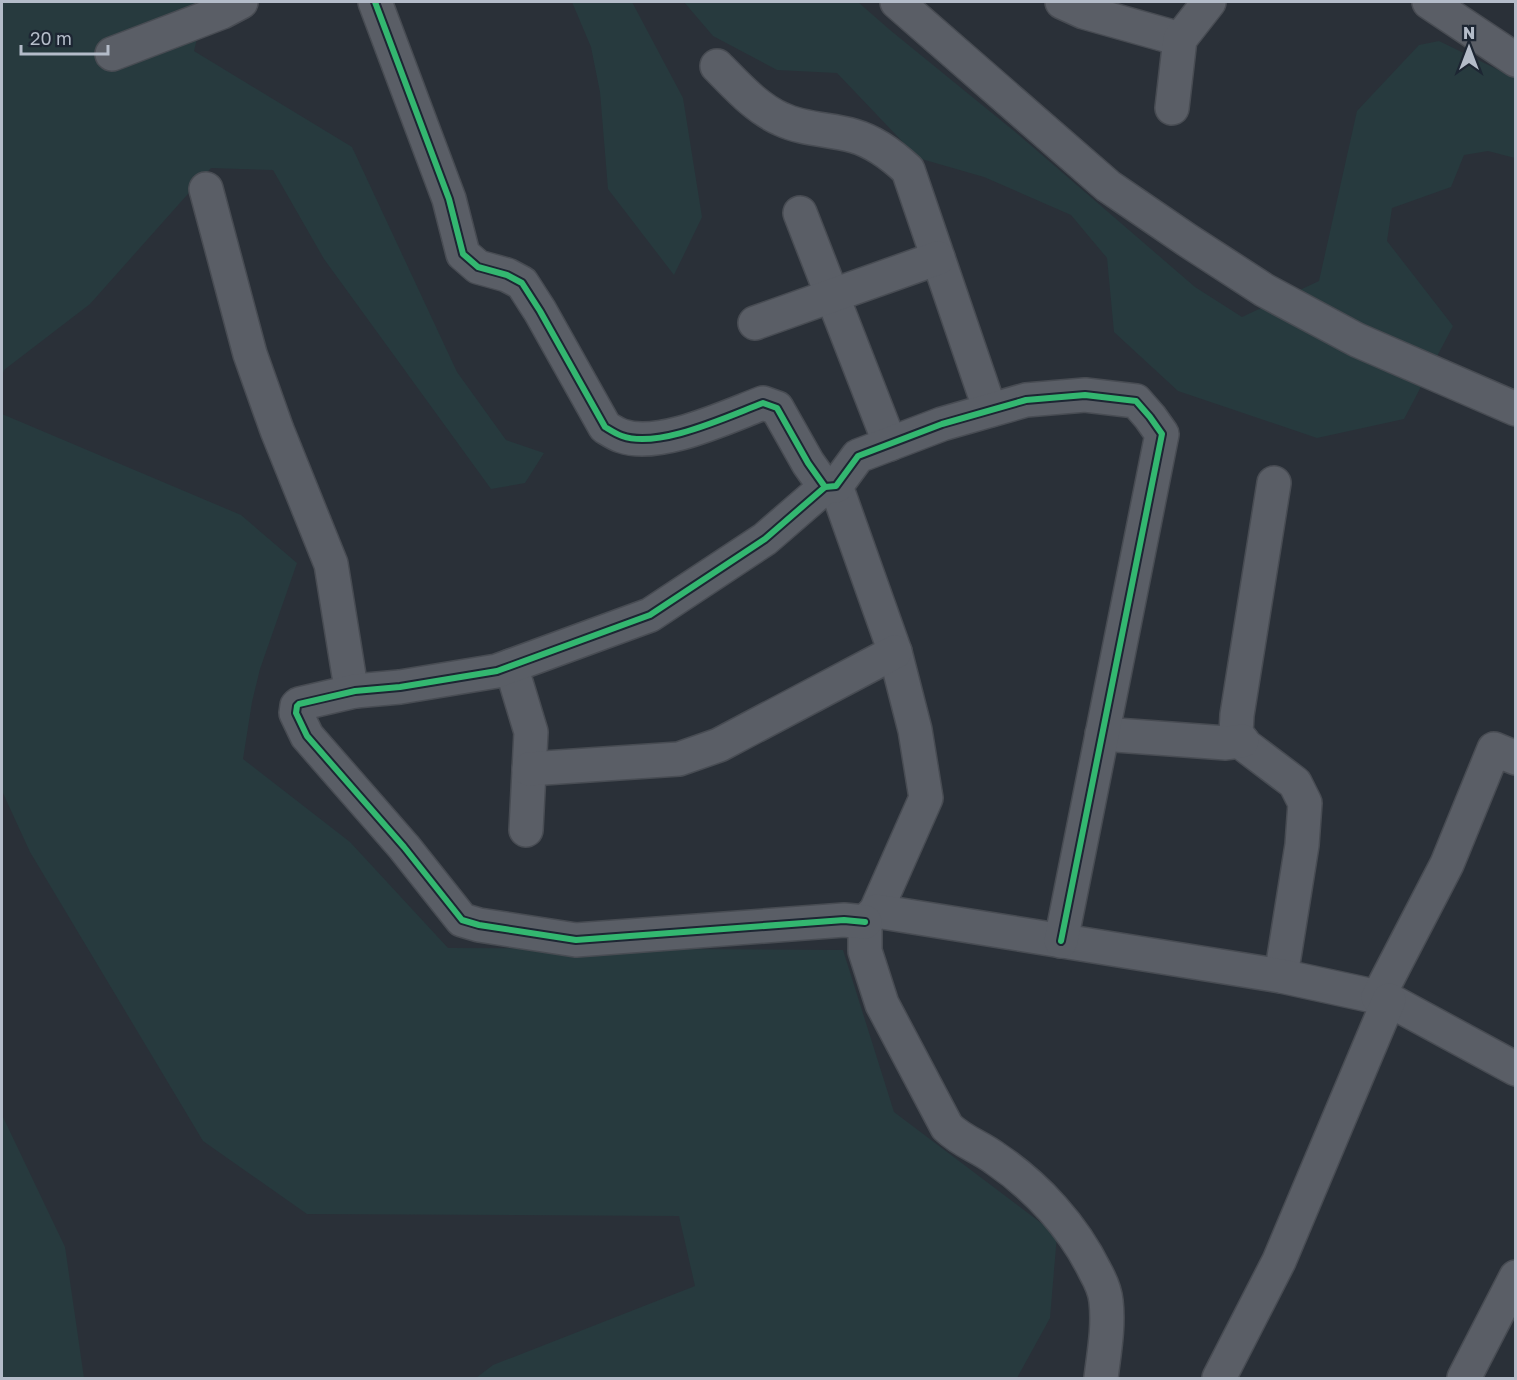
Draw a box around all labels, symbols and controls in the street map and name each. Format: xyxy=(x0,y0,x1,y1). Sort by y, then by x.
scale bar xyxy=(21,18,108,56)
north arrow xyxy=(1439,18,1499,78)
text: N xyxy=(1463,23,1475,43)
text: 20 m xyxy=(30,27,72,49)

